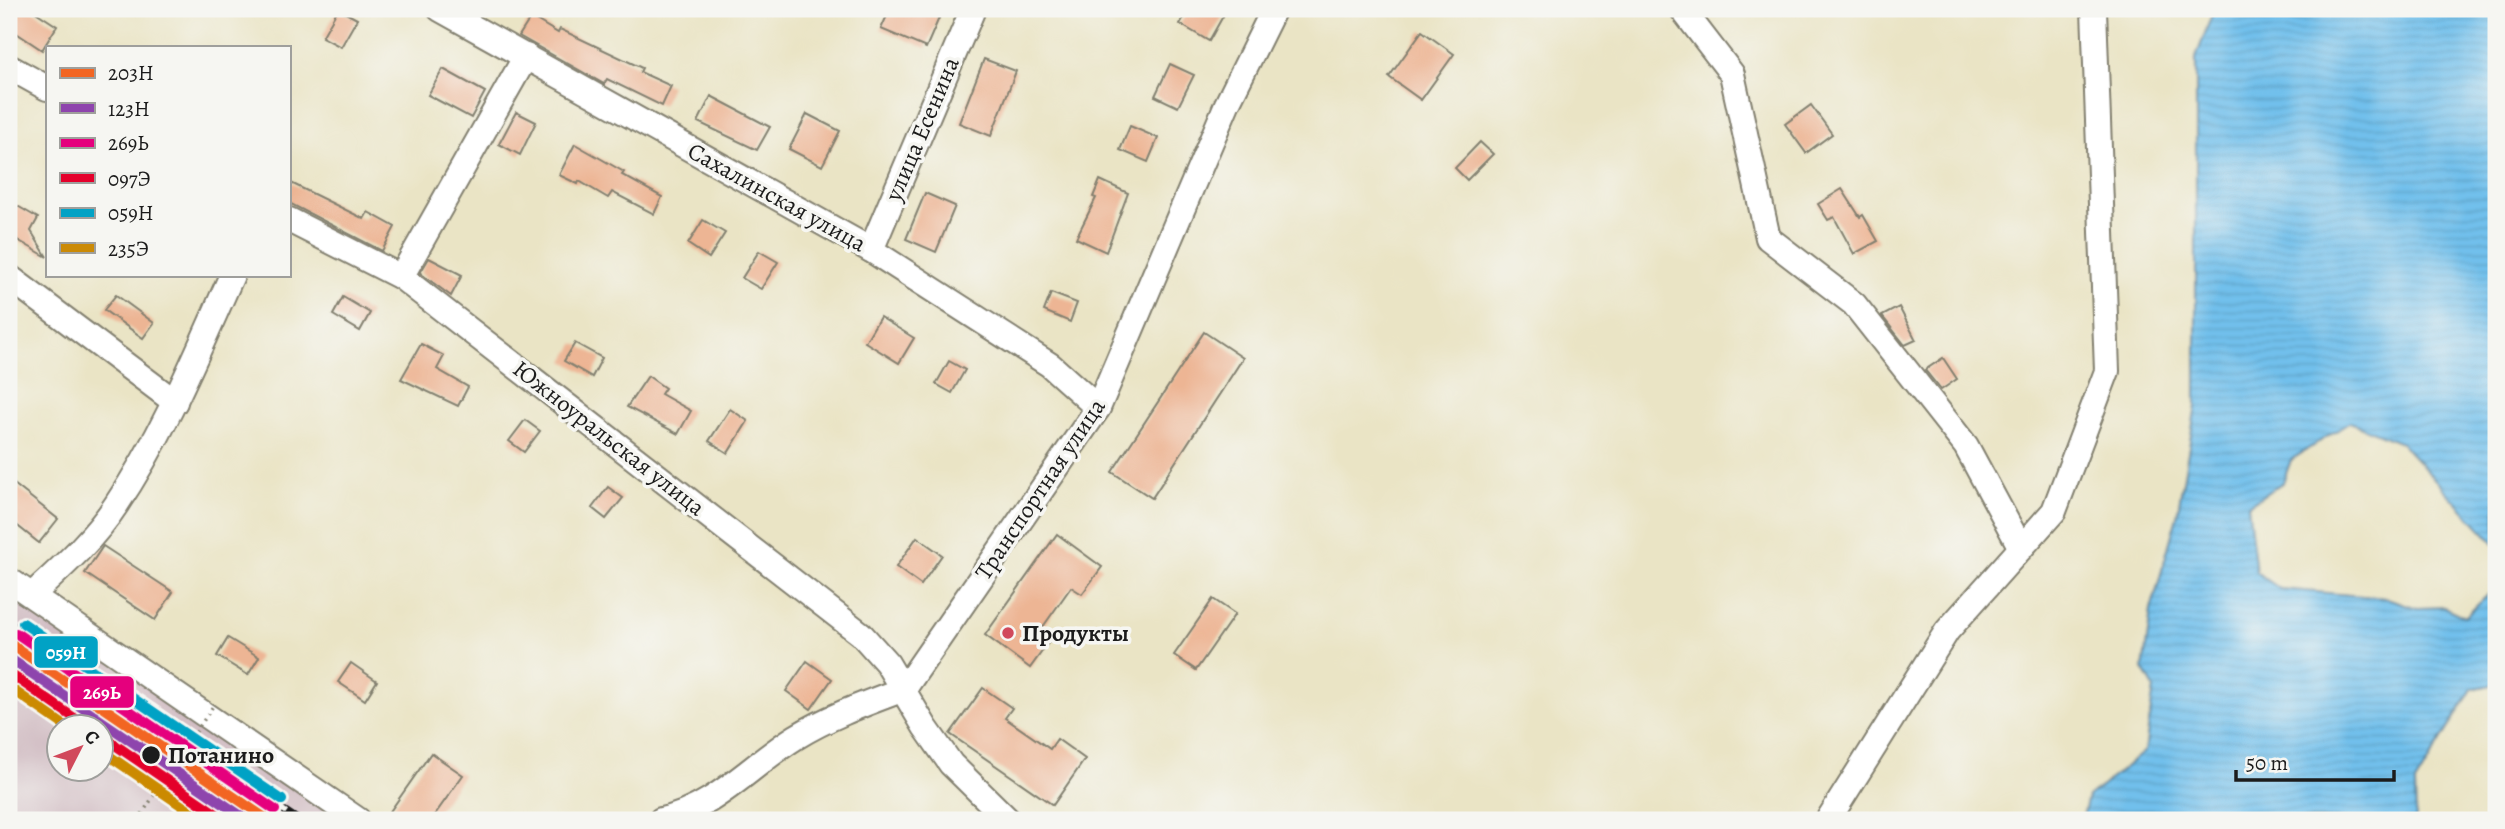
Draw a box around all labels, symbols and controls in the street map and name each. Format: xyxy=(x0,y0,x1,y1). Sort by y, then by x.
legend xyxy=(46,46,290,276)
street label: улица Есенина xyxy=(877,52,967,207)
text: 203Н xyxy=(108,59,154,87)
text: 123Н xyxy=(108,95,150,123)
text: 269Ь xyxy=(108,129,149,157)
street label: Сахалинская улица xyxy=(682,135,872,259)
text: 097Э xyxy=(108,165,151,193)
text: 059Н xyxy=(108,199,154,227)
text: 235Э xyxy=(108,235,149,263)
street label: Южноуральская улица xyxy=(506,353,712,523)
street label: Транспортная улица xyxy=(967,392,1113,586)
place label: Продукты xyxy=(1022,617,1129,649)
marker: Продукты xyxy=(1000,625,1016,641)
line badge: 059Н xyxy=(33,635,99,669)
text: 059Н xyxy=(46,640,86,666)
line badge: 269Ь xyxy=(69,675,135,709)
text: 269Ь xyxy=(83,680,121,706)
north arrow xyxy=(46,714,116,784)
text: С xyxy=(78,724,105,750)
scale bar xyxy=(2236,738,2393,782)
place label: Потанино xyxy=(168,739,274,771)
marker: Потанино xyxy=(140,744,162,766)
text: 50 m xyxy=(2246,749,2288,777)

